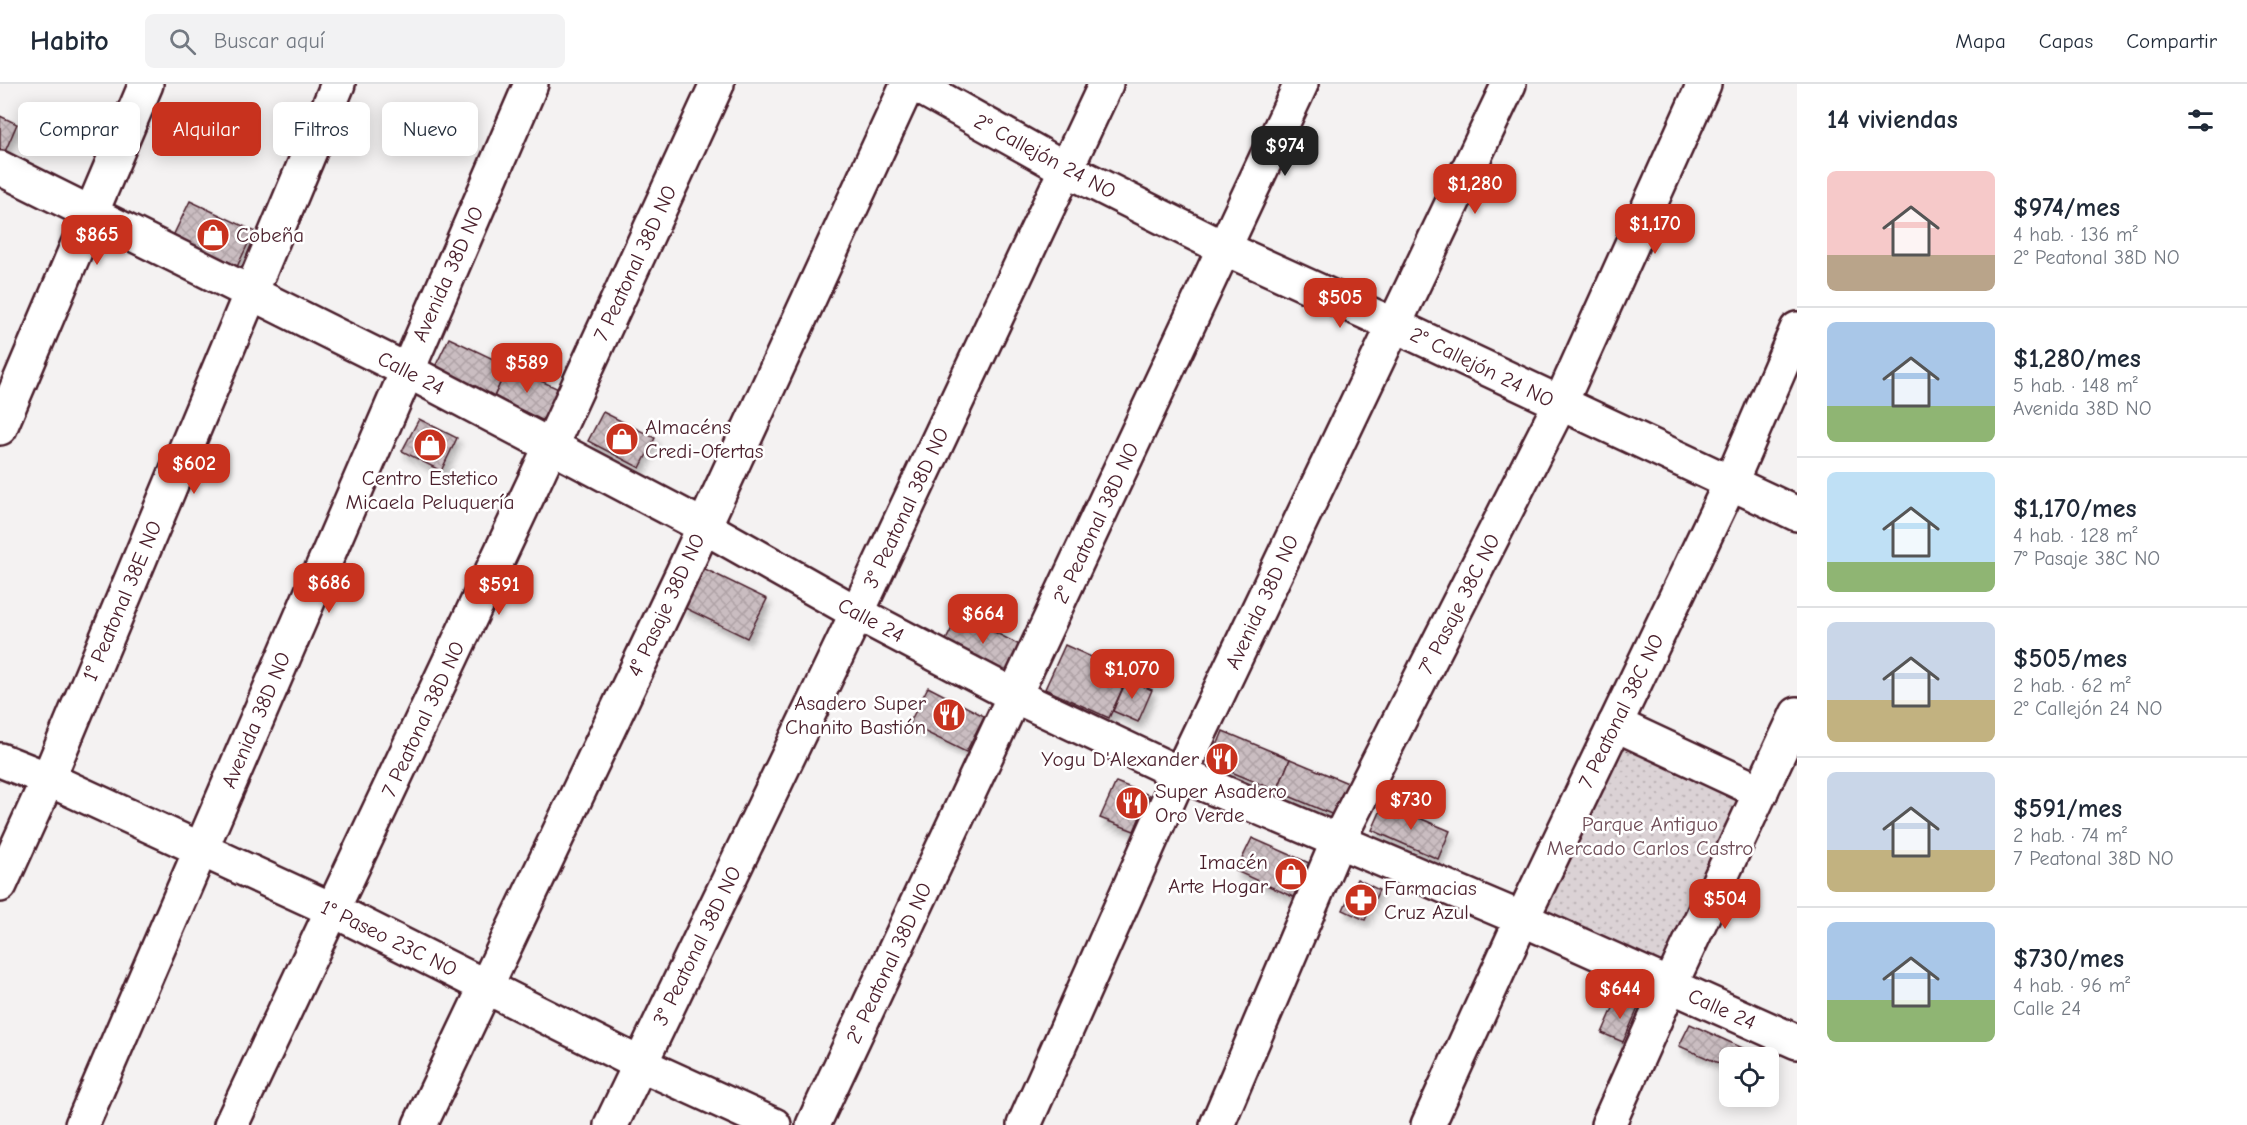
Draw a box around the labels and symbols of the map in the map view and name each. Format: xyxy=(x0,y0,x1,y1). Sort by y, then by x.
street label: 2° Callejón 24 NO xyxy=(970,109,1120,203)
pin: $974 xyxy=(1249,126,1321,177)
pin: $1,280 xyxy=(1426,164,1524,215)
street label: 7 Peatonal 38D NO xyxy=(588,181,682,345)
street label: Avenida 38D NO xyxy=(407,203,489,345)
pin: $1,170 xyxy=(1606,204,1704,255)
pin: $865 xyxy=(61,215,133,266)
shop icon: Cobeña xyxy=(195,217,231,253)
place label: Cobeña xyxy=(236,223,304,247)
pin: $505 xyxy=(1304,278,1376,329)
street label: 2° Callejón 24 NO xyxy=(1406,322,1558,412)
pin: $589 xyxy=(491,343,563,394)
street label: Calle 24 xyxy=(374,346,448,400)
place label: Almacéns Credi-Ofertas xyxy=(645,415,764,463)
shop icon: Almacéns Credi-Ofertas xyxy=(604,421,640,457)
street label: 3° Peatonal 38D NO xyxy=(858,424,954,592)
shop icon: Centro Estetico Micaela Peluquería xyxy=(412,427,448,463)
street label: 2° Peatonal 38D NO xyxy=(1048,439,1144,607)
pin: $602 xyxy=(158,444,230,495)
place label: Centro Estetico Micaela Peluquería xyxy=(345,466,515,514)
street label: 1° Peatonal 38E NO xyxy=(77,517,167,685)
street label: 4° Pasaje 38D NO xyxy=(622,530,710,680)
street label: 7° Pasaje 38C NO xyxy=(1413,530,1505,678)
street label: Avenida 38D NO xyxy=(1220,531,1304,673)
pin: $686 xyxy=(293,563,365,614)
pin: $591 xyxy=(463,565,535,616)
street label: Calle 24 xyxy=(834,593,908,647)
pin: $664 xyxy=(947,594,1019,645)
street label: 7 Peatonal 38C NO xyxy=(1573,630,1669,792)
street label: 7 Peatonal 38D NO xyxy=(376,637,470,801)
street label: Avenida 38D NO xyxy=(217,648,295,792)
pin: $1,070 xyxy=(1083,649,1181,700)
place label: Asadero Super Chanito Bastión xyxy=(785,691,927,739)
restaurant icon: Asadero Super Chanito Bastión xyxy=(931,697,967,733)
restaurant icon: Yogu D'Alexander xyxy=(1204,741,1240,777)
place label: Yogu D'Alexander xyxy=(1041,747,1200,771)
place label: Super Asadero Oro Verde xyxy=(1155,779,1287,827)
pin: $730 xyxy=(1375,780,1447,831)
restaurant icon: Super Asadero Oro Verde xyxy=(1114,785,1150,821)
park label: Parque Antiguo Mercado Carlos Castro xyxy=(1547,812,1753,860)
place label: Imacén Arte Hogar xyxy=(1168,850,1269,898)
shop icon: Imacén Arte Hogar xyxy=(1273,856,1309,892)
street label: 3° Peatonal 38D NO xyxy=(648,862,746,1030)
place label: Farmacias Cruz Azul xyxy=(1384,876,1477,924)
street label: 2° Peatonal 38D NO xyxy=(841,879,937,1047)
pin: $504 xyxy=(1689,879,1761,930)
pharmacy icon: Farmacias Cruz Azul xyxy=(1343,882,1379,918)
street label: 1° Paseo 23C NO xyxy=(317,895,461,981)
pin: $644 xyxy=(1584,969,1656,1020)
street label: Calle 24 xyxy=(1684,983,1760,1035)

